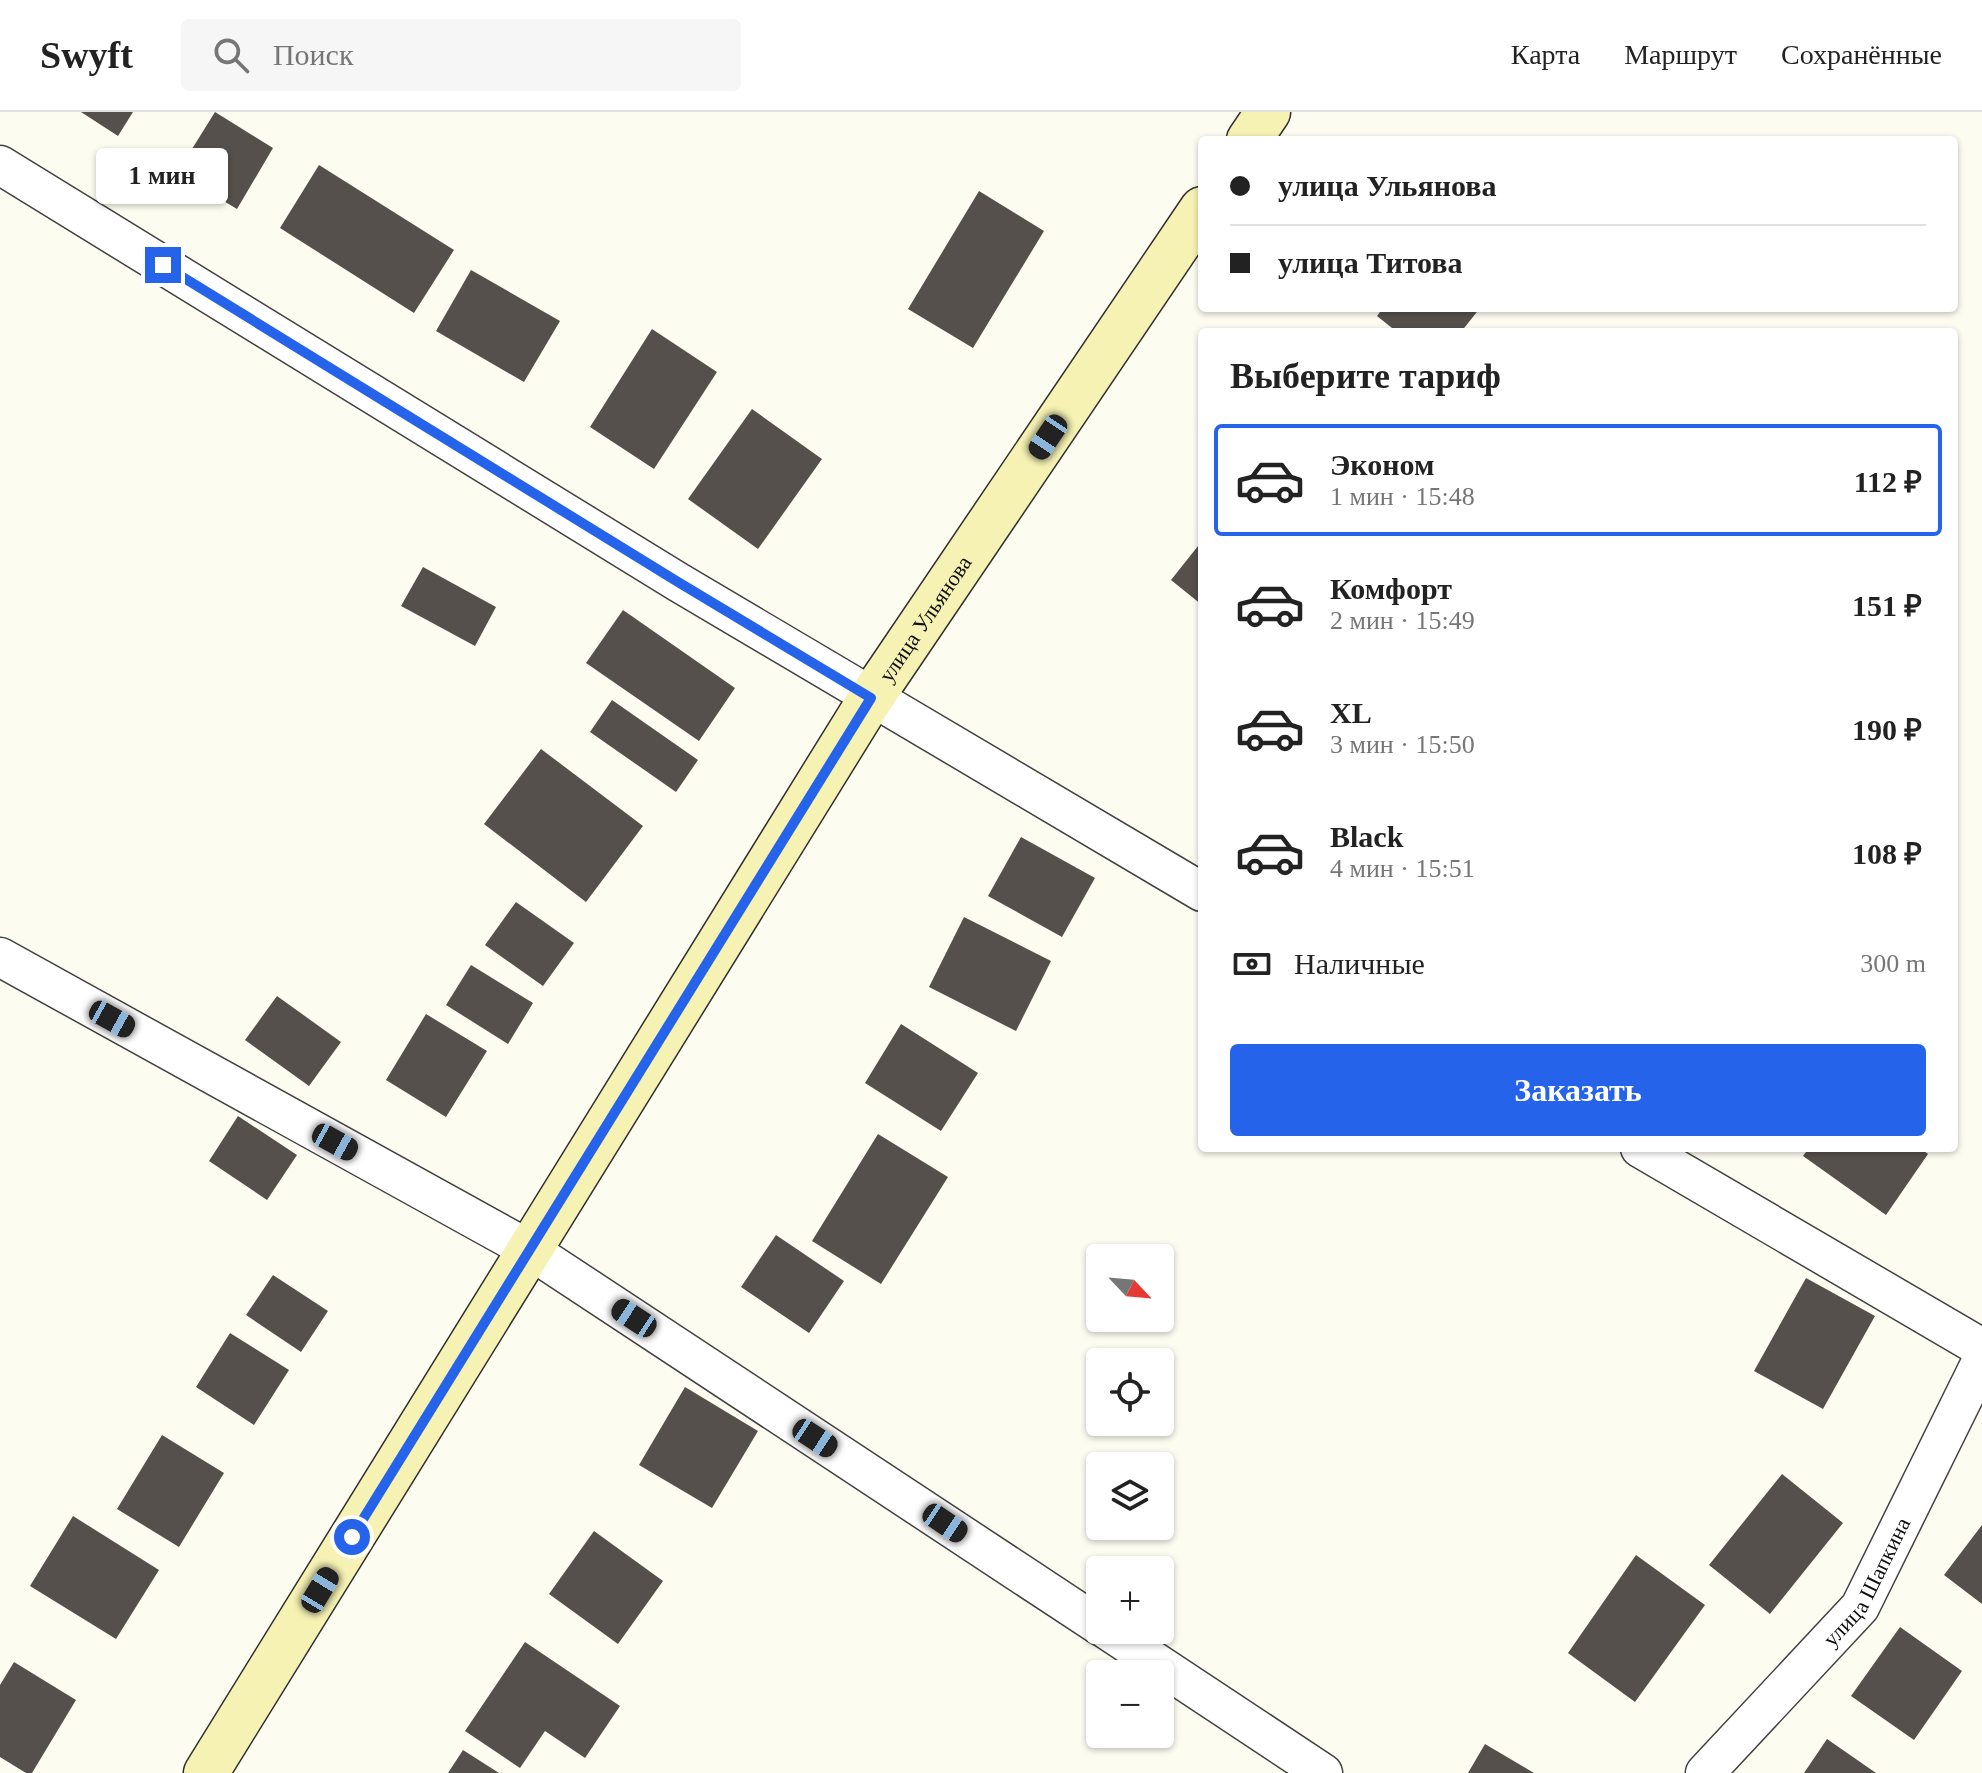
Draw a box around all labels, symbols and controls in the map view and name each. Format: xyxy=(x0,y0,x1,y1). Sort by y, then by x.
search box xyxy=(181,19,741,91)
icon: search xyxy=(209,33,253,77)
text: Swyft xyxy=(40,34,133,76)
text: Поиск xyxy=(273,38,354,71)
text: Карта xyxy=(1511,39,1580,70)
text: Маршрут xyxy=(1624,39,1737,70)
text: Сохранённые xyxy=(1781,39,1942,70)
callout: 1 мин xyxy=(97,149,229,205)
text: 1 мин xyxy=(128,161,196,190)
text: улица Ульянова xyxy=(1278,169,1496,202)
text: улица Титова xyxy=(1278,246,1463,279)
route end xyxy=(145,247,181,283)
text: Выберите тариф xyxy=(1230,356,1501,396)
car xyxy=(1025,410,1071,464)
icon: car xyxy=(1234,444,1306,516)
text: Эконом xyxy=(1330,448,1434,481)
text: 112 ₽ xyxy=(1854,465,1922,498)
text: 1 мин · 15:48 xyxy=(1330,482,1475,511)
street label: улица Ульянова xyxy=(874,551,977,687)
icon: car xyxy=(1234,568,1306,640)
text: Комфорт xyxy=(1330,572,1452,605)
text: 151 ₽ xyxy=(1852,589,1922,622)
text: 2 мин · 15:49 xyxy=(1330,606,1475,635)
icon: car xyxy=(1234,692,1306,764)
text: XL xyxy=(1330,696,1372,729)
text: 190 ₽ xyxy=(1852,713,1922,746)
text: 3 мин · 15:50 xyxy=(1330,730,1475,759)
icon: car xyxy=(1234,816,1306,888)
text: Black xyxy=(1330,820,1403,853)
text: 108 ₽ xyxy=(1852,837,1922,870)
text: 4 мин · 15:51 xyxy=(1330,854,1475,883)
icon: cash xyxy=(1230,942,1274,986)
text: Наличные xyxy=(1294,947,1425,980)
text: 300 m xyxy=(1860,949,1926,978)
car xyxy=(85,997,139,1041)
button: Заказать xyxy=(1230,1044,1926,1136)
car xyxy=(308,1120,362,1164)
north arrow xyxy=(1086,1244,1174,1332)
map controls xyxy=(1086,1244,1174,1748)
car xyxy=(607,1295,661,1341)
button: locate xyxy=(1086,1348,1174,1436)
car xyxy=(788,1415,842,1461)
button: layers xyxy=(1086,1452,1174,1540)
car xyxy=(918,1500,972,1546)
street label: улица Шапкина xyxy=(1818,1513,1915,1652)
route start xyxy=(334,1519,370,1555)
button: + xyxy=(1086,1556,1174,1644)
car xyxy=(297,1563,343,1617)
button: − xyxy=(1086,1660,1174,1748)

